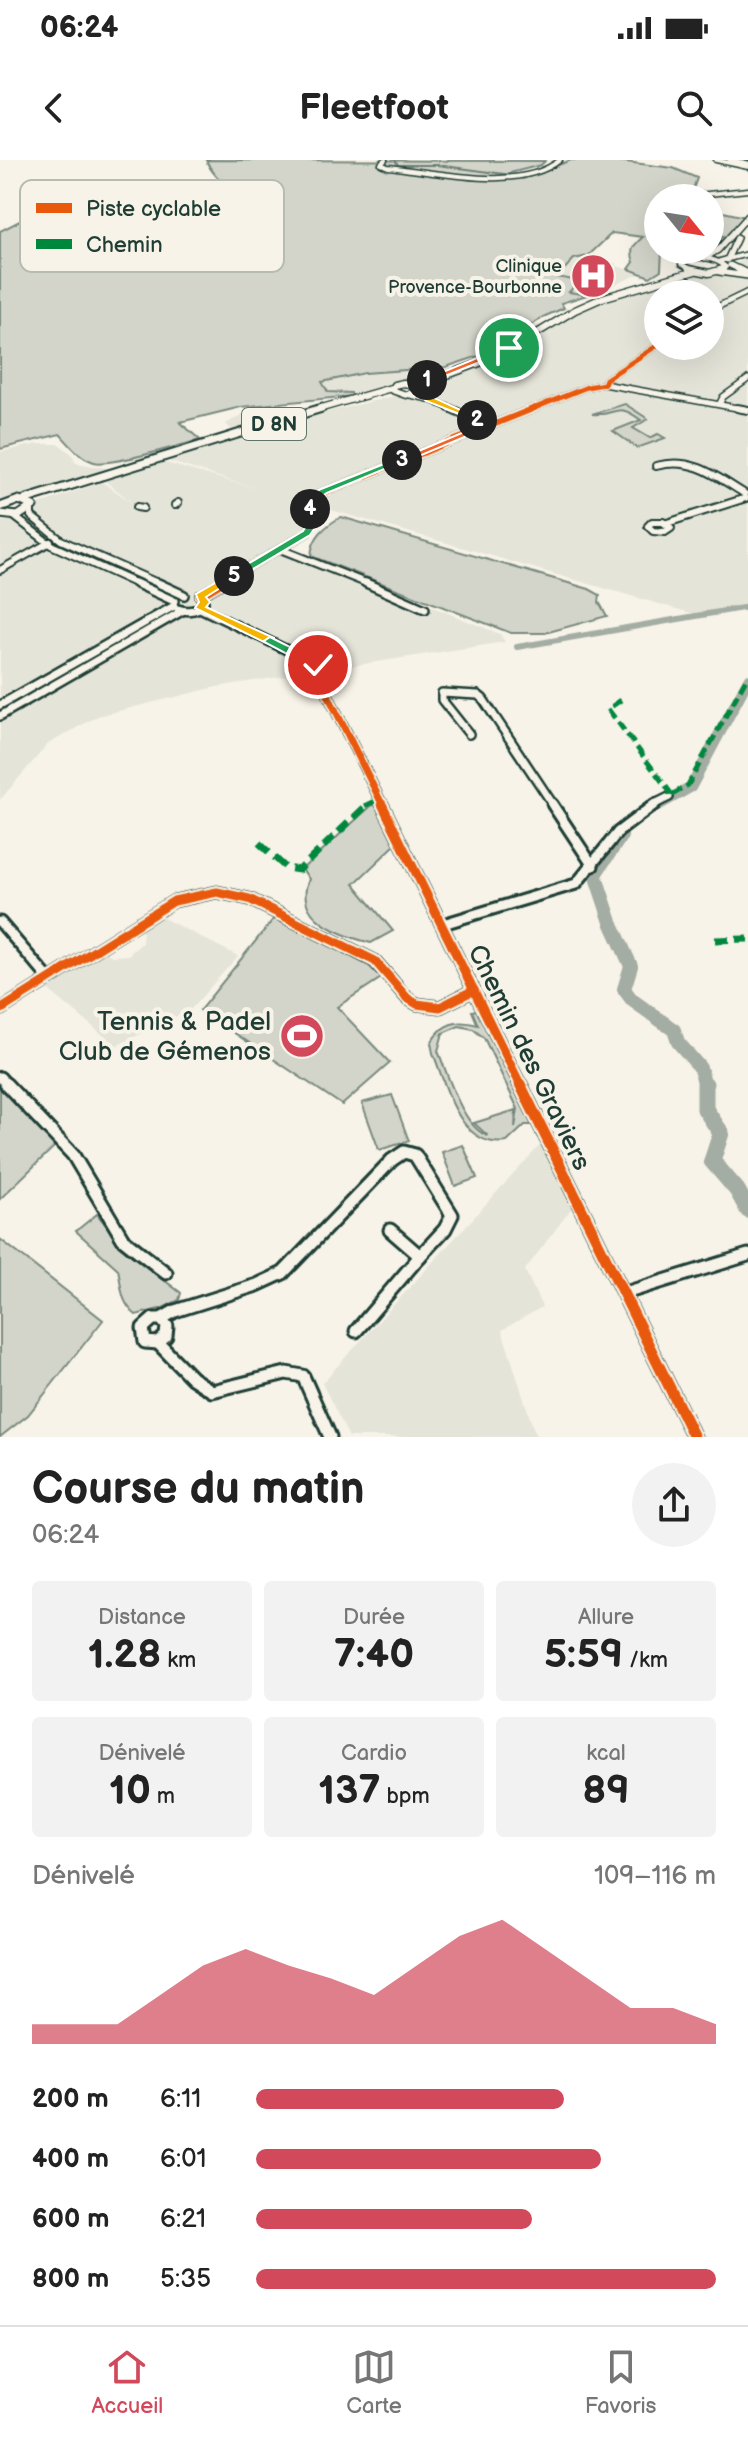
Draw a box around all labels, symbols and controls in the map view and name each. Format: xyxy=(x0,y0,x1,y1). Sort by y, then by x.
text: 06:24 xyxy=(40,10,119,46)
icon: back xyxy=(32,86,76,130)
icon: search xyxy=(672,86,716,130)
text: Fleetfoot xyxy=(299,87,449,130)
legend xyxy=(20,180,284,272)
north arrow xyxy=(644,184,724,264)
map controls xyxy=(644,184,724,360)
text: Piste cyclable xyxy=(86,196,221,223)
text: Chemin xyxy=(86,232,163,259)
hospital icon: Clinique Provence-Bourbonne xyxy=(569,252,617,300)
place label: Clinique Provence-Bourbonne xyxy=(388,256,562,298)
button: layers xyxy=(644,280,724,360)
pin xyxy=(475,314,543,382)
icon: arrive xyxy=(487,326,531,370)
pin: 1 xyxy=(407,360,447,400)
text: 1 xyxy=(422,366,432,393)
pin: 2 xyxy=(457,400,497,440)
text: 2 xyxy=(470,406,484,433)
road number: D 8N xyxy=(242,408,306,440)
pin: 3 xyxy=(382,440,422,480)
text: 3 xyxy=(396,446,408,473)
pin: 4 xyxy=(290,489,330,529)
text: 4 xyxy=(304,495,316,522)
pin: 5 xyxy=(214,556,254,596)
text: 5 xyxy=(228,562,240,589)
pin xyxy=(284,631,352,699)
icon: check xyxy=(296,643,340,687)
street label: Chemin des Graviers xyxy=(461,940,597,1176)
place label: Tennis & Padel Club de Gémenos xyxy=(59,1007,271,1068)
sports icon: Tennis & Padel Club de Gémenos xyxy=(278,1012,326,1060)
text: Course du matin xyxy=(32,1463,364,1516)
button: share xyxy=(632,1463,716,1547)
text: 06:24 xyxy=(32,1520,99,1551)
text: Distance xyxy=(98,1604,186,1631)
text: Durée xyxy=(343,1604,405,1631)
text: Allure xyxy=(578,1604,634,1631)
text: 1.28 xyxy=(88,1631,161,1679)
text: 7:40 xyxy=(334,1631,414,1679)
text: 5:59 xyxy=(544,1631,623,1679)
text: km xyxy=(161,1647,196,1674)
text: /km xyxy=(623,1647,668,1674)
text: Dénivelé xyxy=(98,1740,186,1767)
text: Cardio xyxy=(341,1740,407,1767)
text: kcal xyxy=(586,1740,626,1767)
text: 10 xyxy=(109,1767,151,1815)
text: 137 xyxy=(318,1767,381,1815)
text: 89 xyxy=(582,1767,630,1815)
text: m xyxy=(151,1783,175,1810)
text: bpm xyxy=(381,1783,430,1810)
text: Dénivelé xyxy=(32,1861,135,1892)
text: 109–116 m xyxy=(594,1861,716,1892)
text: 200 m xyxy=(32,2084,109,2115)
text: 6:11 xyxy=(160,2084,201,2115)
text: 400 m xyxy=(32,2144,109,2175)
text: 6:01 xyxy=(160,2144,207,2175)
text: 600 m xyxy=(32,2204,109,2235)
text: 6:21 xyxy=(160,2204,206,2235)
text: 800 m xyxy=(32,2264,109,2295)
text: 5:35 xyxy=(160,2264,211,2295)
tab: Accueil xyxy=(92,2345,163,2420)
tab: Carte xyxy=(346,2345,402,2420)
tab: Favoris xyxy=(585,2345,656,2420)

